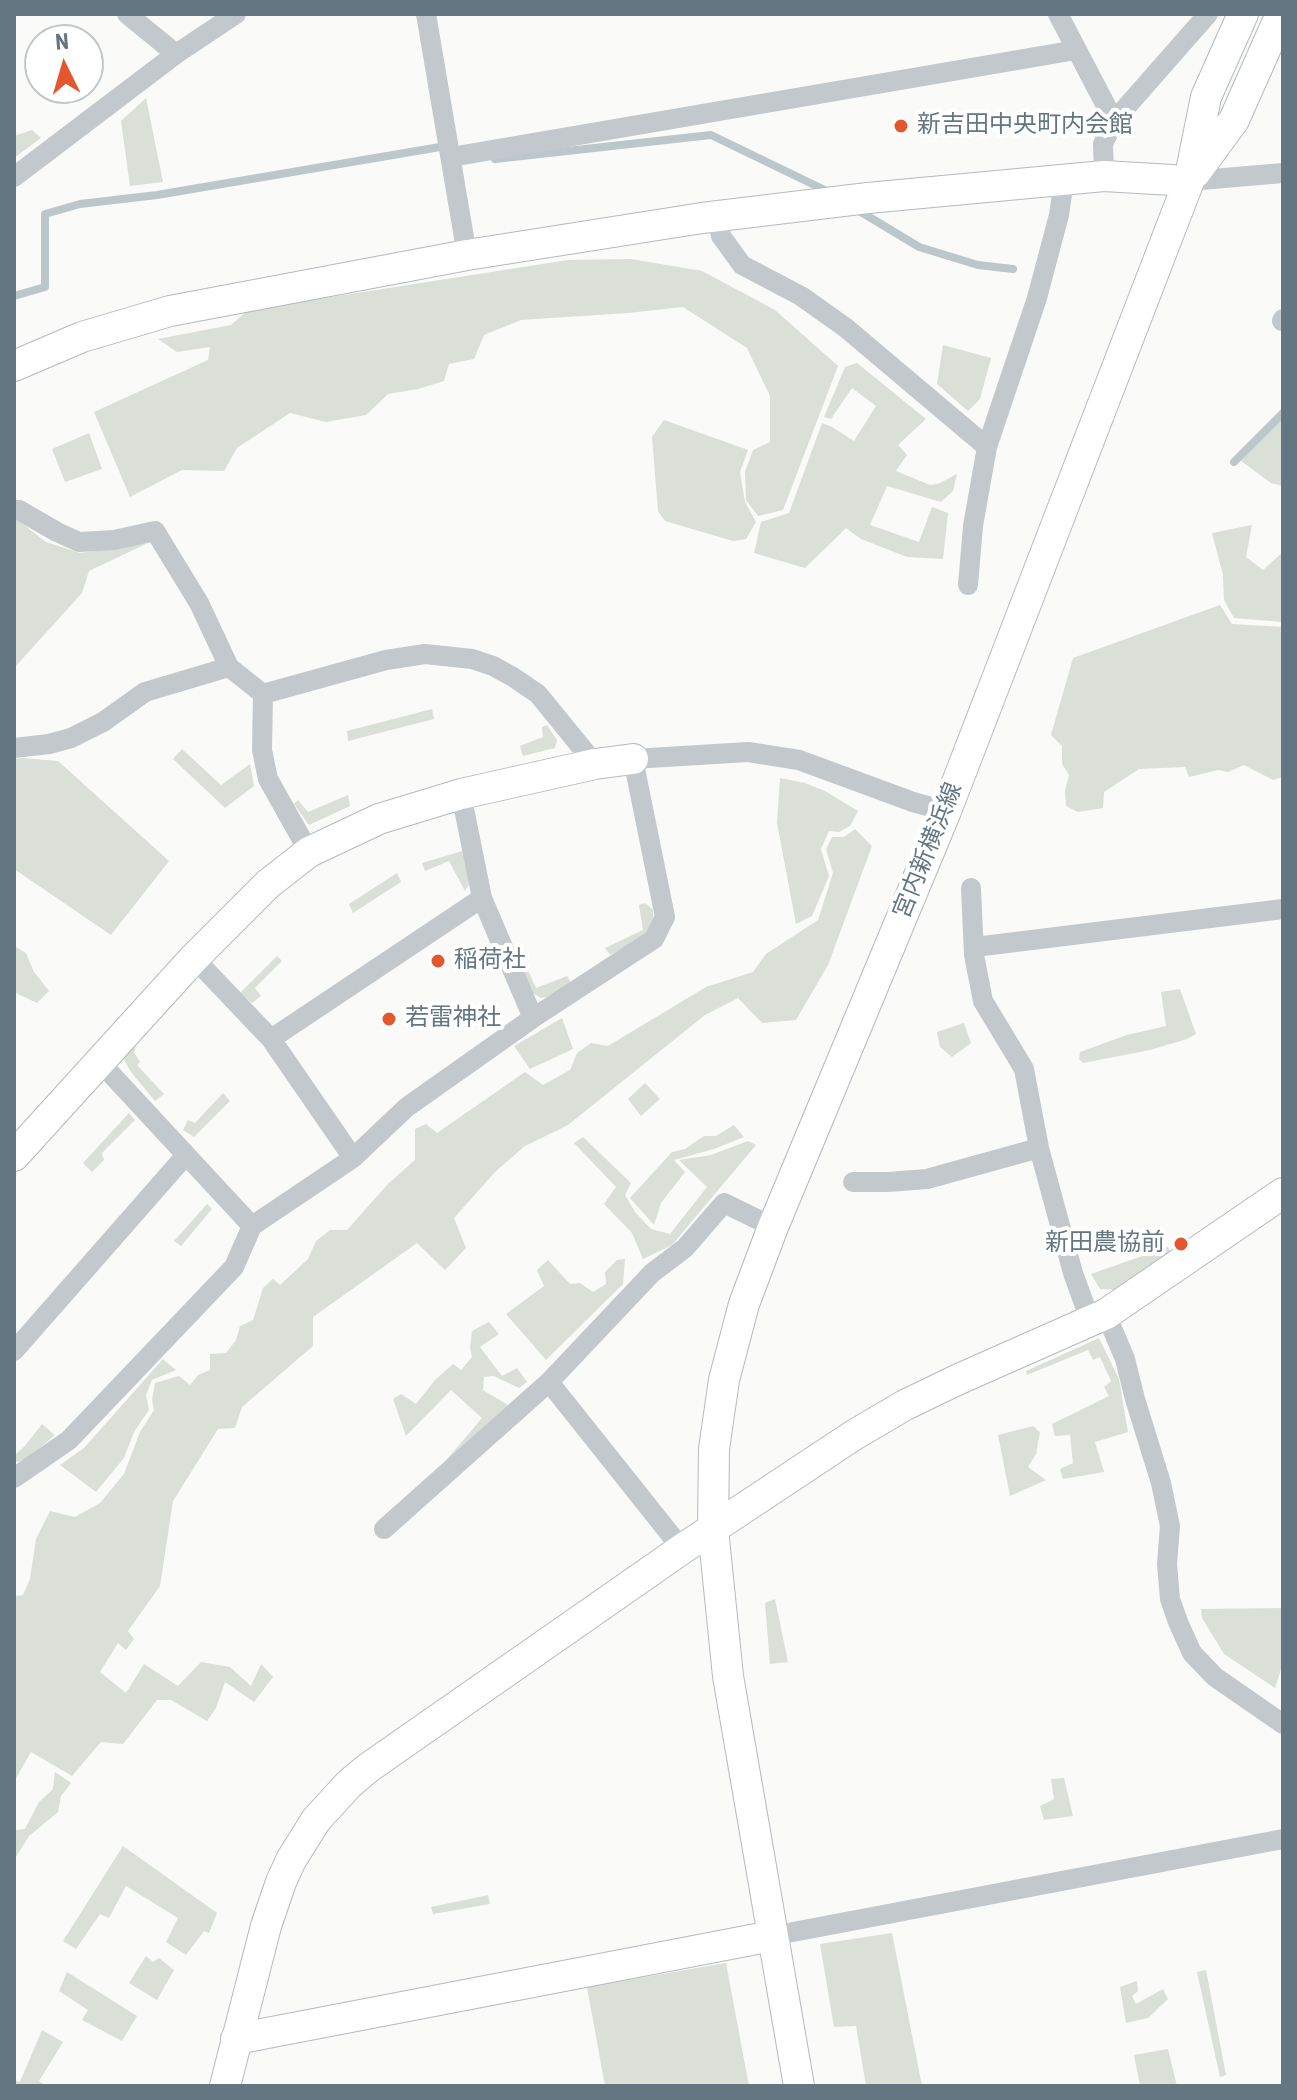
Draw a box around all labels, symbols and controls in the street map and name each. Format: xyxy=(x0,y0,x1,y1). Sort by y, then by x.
north arrow xyxy=(24,24,104,104)
text: N xyxy=(54,29,70,55)
place label: 新吉田中央町内会館 xyxy=(917,112,1133,140)
marker: 新吉田中央町内会館 xyxy=(892,117,910,135)
street label: 宮内新横浜線 xyxy=(889,779,969,923)
place label: 稲荷社 xyxy=(454,947,526,975)
marker: 稲荷社 xyxy=(429,952,447,970)
place label: 若雷神社 xyxy=(405,1005,501,1033)
marker: 若雷神社 xyxy=(380,1010,398,1028)
place label: 新田農協前 xyxy=(1045,1230,1165,1258)
marker: 新田農協前 xyxy=(1172,1235,1190,1253)

